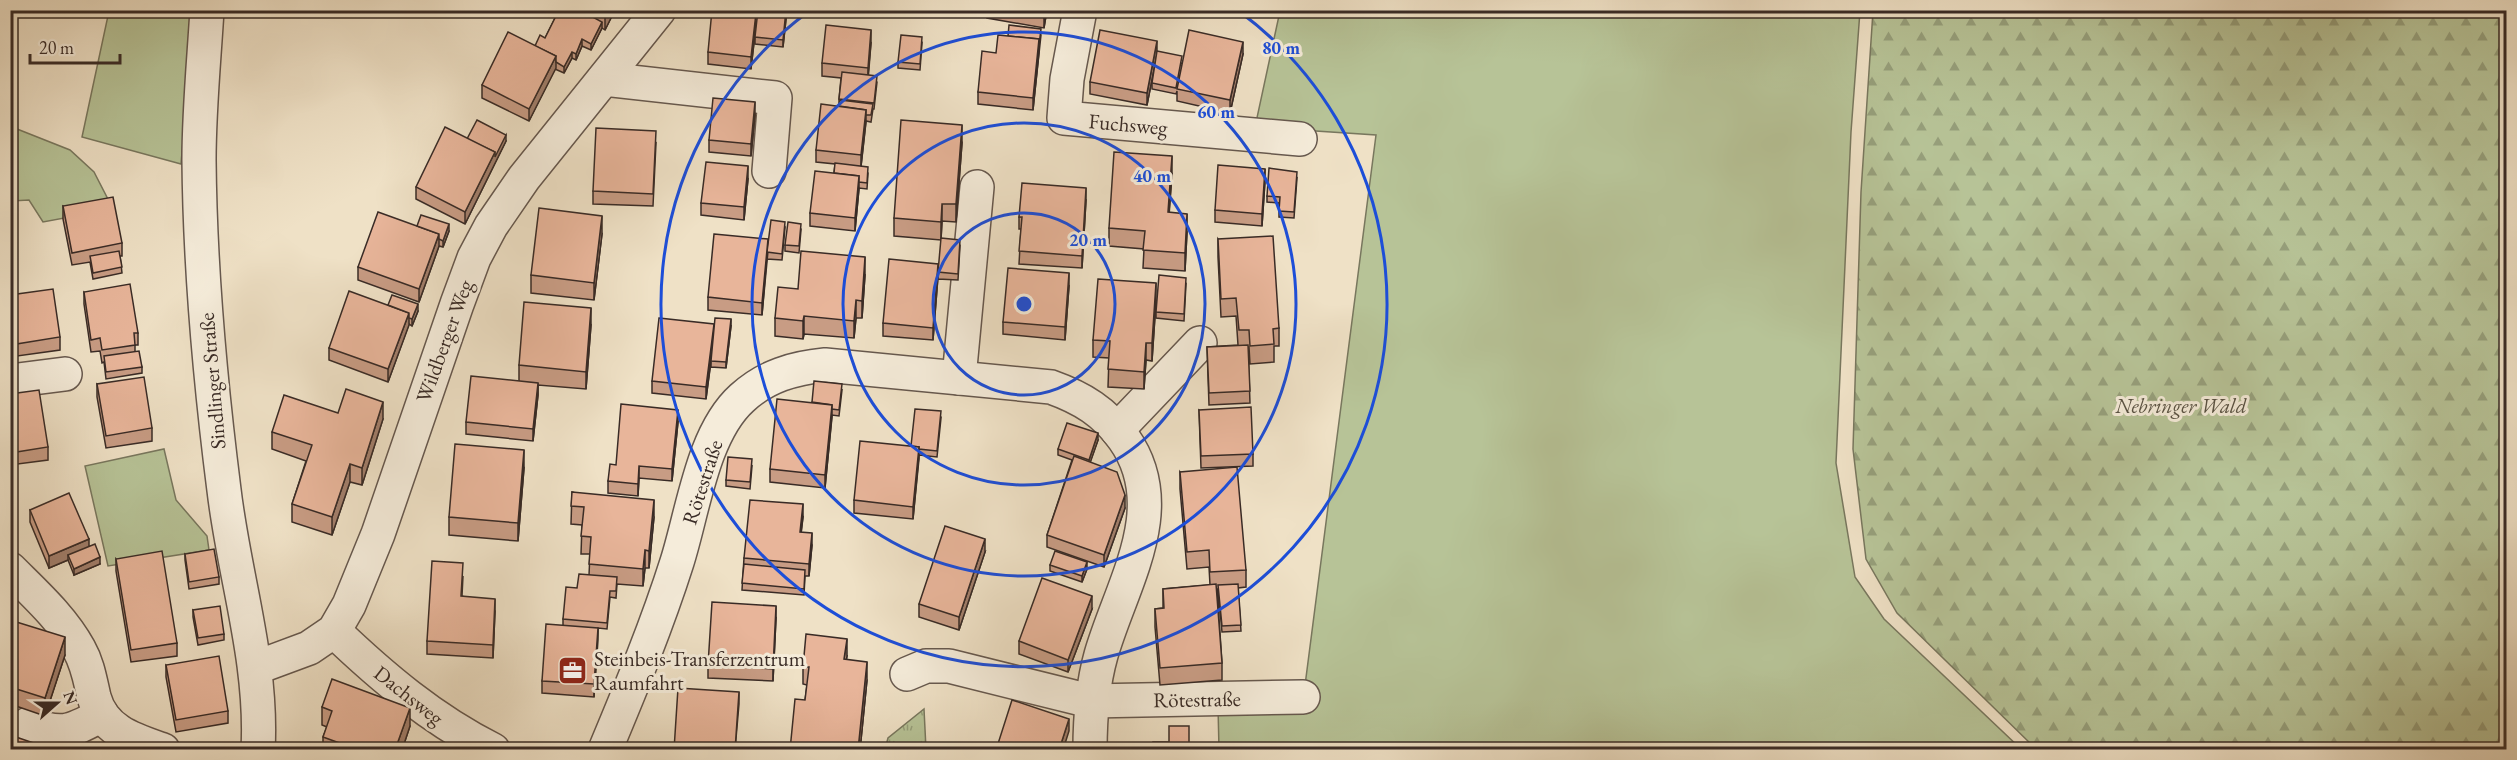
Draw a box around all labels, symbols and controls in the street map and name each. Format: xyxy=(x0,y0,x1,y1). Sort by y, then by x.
scale bar xyxy=(30,27,120,65)
text: 20 m xyxy=(39,36,74,59)
text: 80 m xyxy=(1262,36,1300,59)
text: 60 m xyxy=(1197,100,1235,123)
street label: Fuchsweg xyxy=(1087,107,1169,141)
text: 40 m xyxy=(1133,164,1171,187)
text: 20 m xyxy=(1069,228,1107,251)
street label: Wildberger Weg xyxy=(409,275,479,406)
centre of rings xyxy=(1014,294,1034,314)
street label: Sindlinger Straße xyxy=(193,312,231,450)
park label: Nebringer Wald xyxy=(2114,392,2247,419)
street label: Rötestraße xyxy=(676,436,728,528)
place label: Steinbeis-Transferzentrum Raumfahrt xyxy=(594,645,805,696)
office icon: Steinbeis-Transferzentrum Raumfahrt xyxy=(557,654,589,686)
street label: Dachsweg xyxy=(369,659,450,731)
north arrow xyxy=(27,673,87,733)
street label: Rötestraße xyxy=(1153,685,1241,713)
text: N xyxy=(58,688,83,708)

